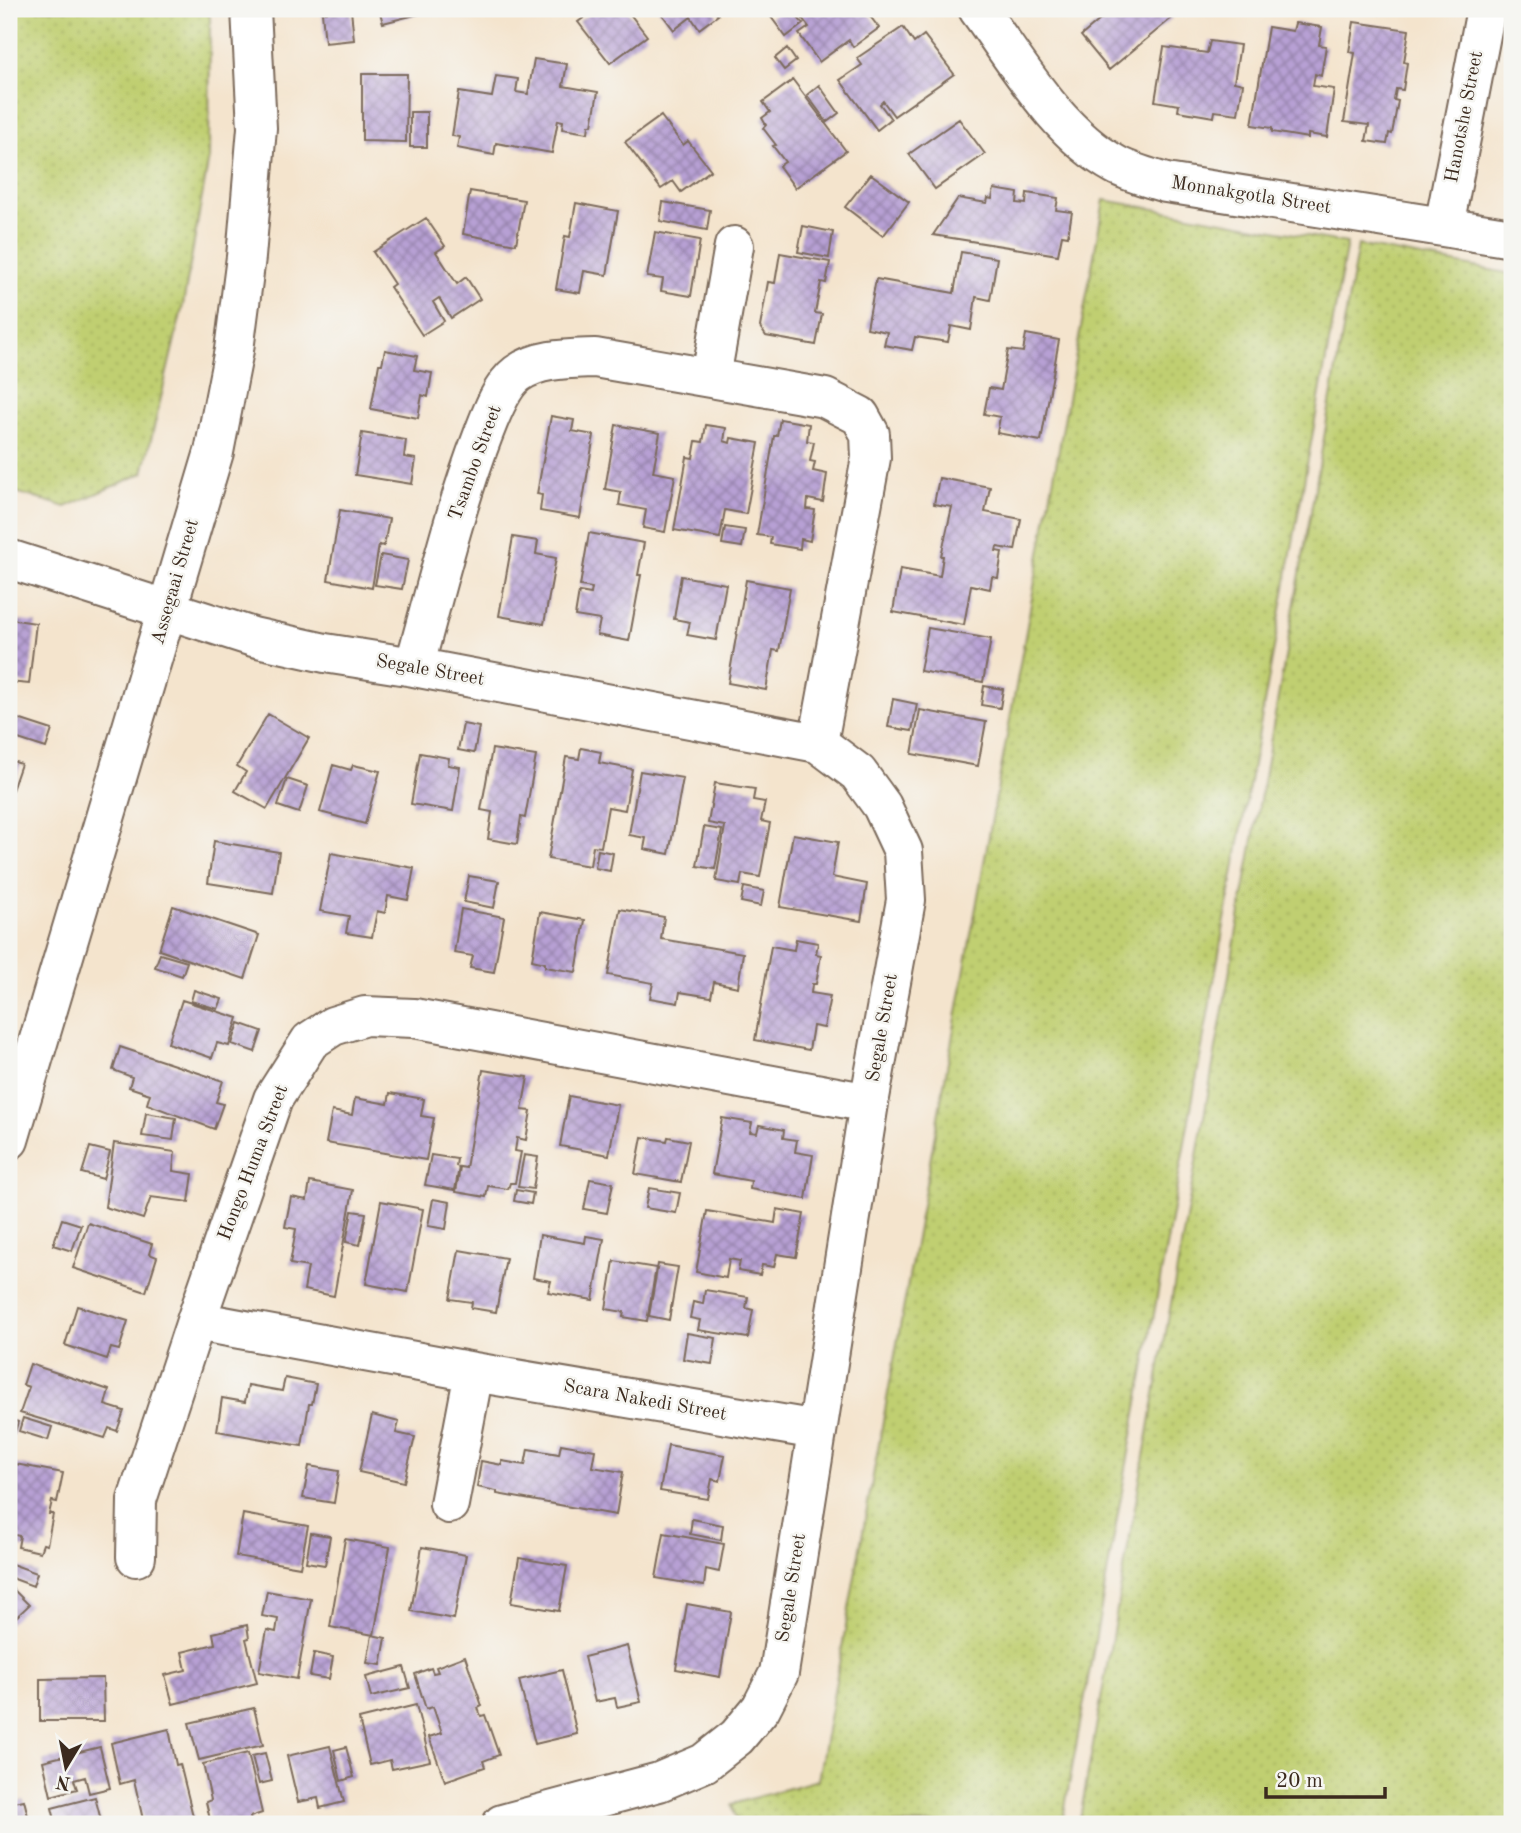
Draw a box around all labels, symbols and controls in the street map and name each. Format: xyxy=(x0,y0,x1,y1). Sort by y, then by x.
street label: Hanotshe Street xyxy=(1443,50,1487,184)
street label: Monnakgotla Street xyxy=(1170,174,1332,218)
street label: Tsambo Street xyxy=(446,403,506,523)
street label: Assegaai Street xyxy=(149,517,203,647)
street label: Segale Street xyxy=(374,652,486,690)
street label: Segale Street xyxy=(864,972,902,1084)
street label: Hongo Huma Street xyxy=(216,1083,292,1243)
street label: Scara Nakedi Street xyxy=(562,1377,728,1425)
street label: Segale Street xyxy=(774,1532,810,1644)
north arrow xyxy=(32,1731,102,1801)
scale bar xyxy=(1266,1756,1384,1800)
text: N xyxy=(54,1771,72,1792)
text: 20 m xyxy=(1276,1771,1323,1792)

